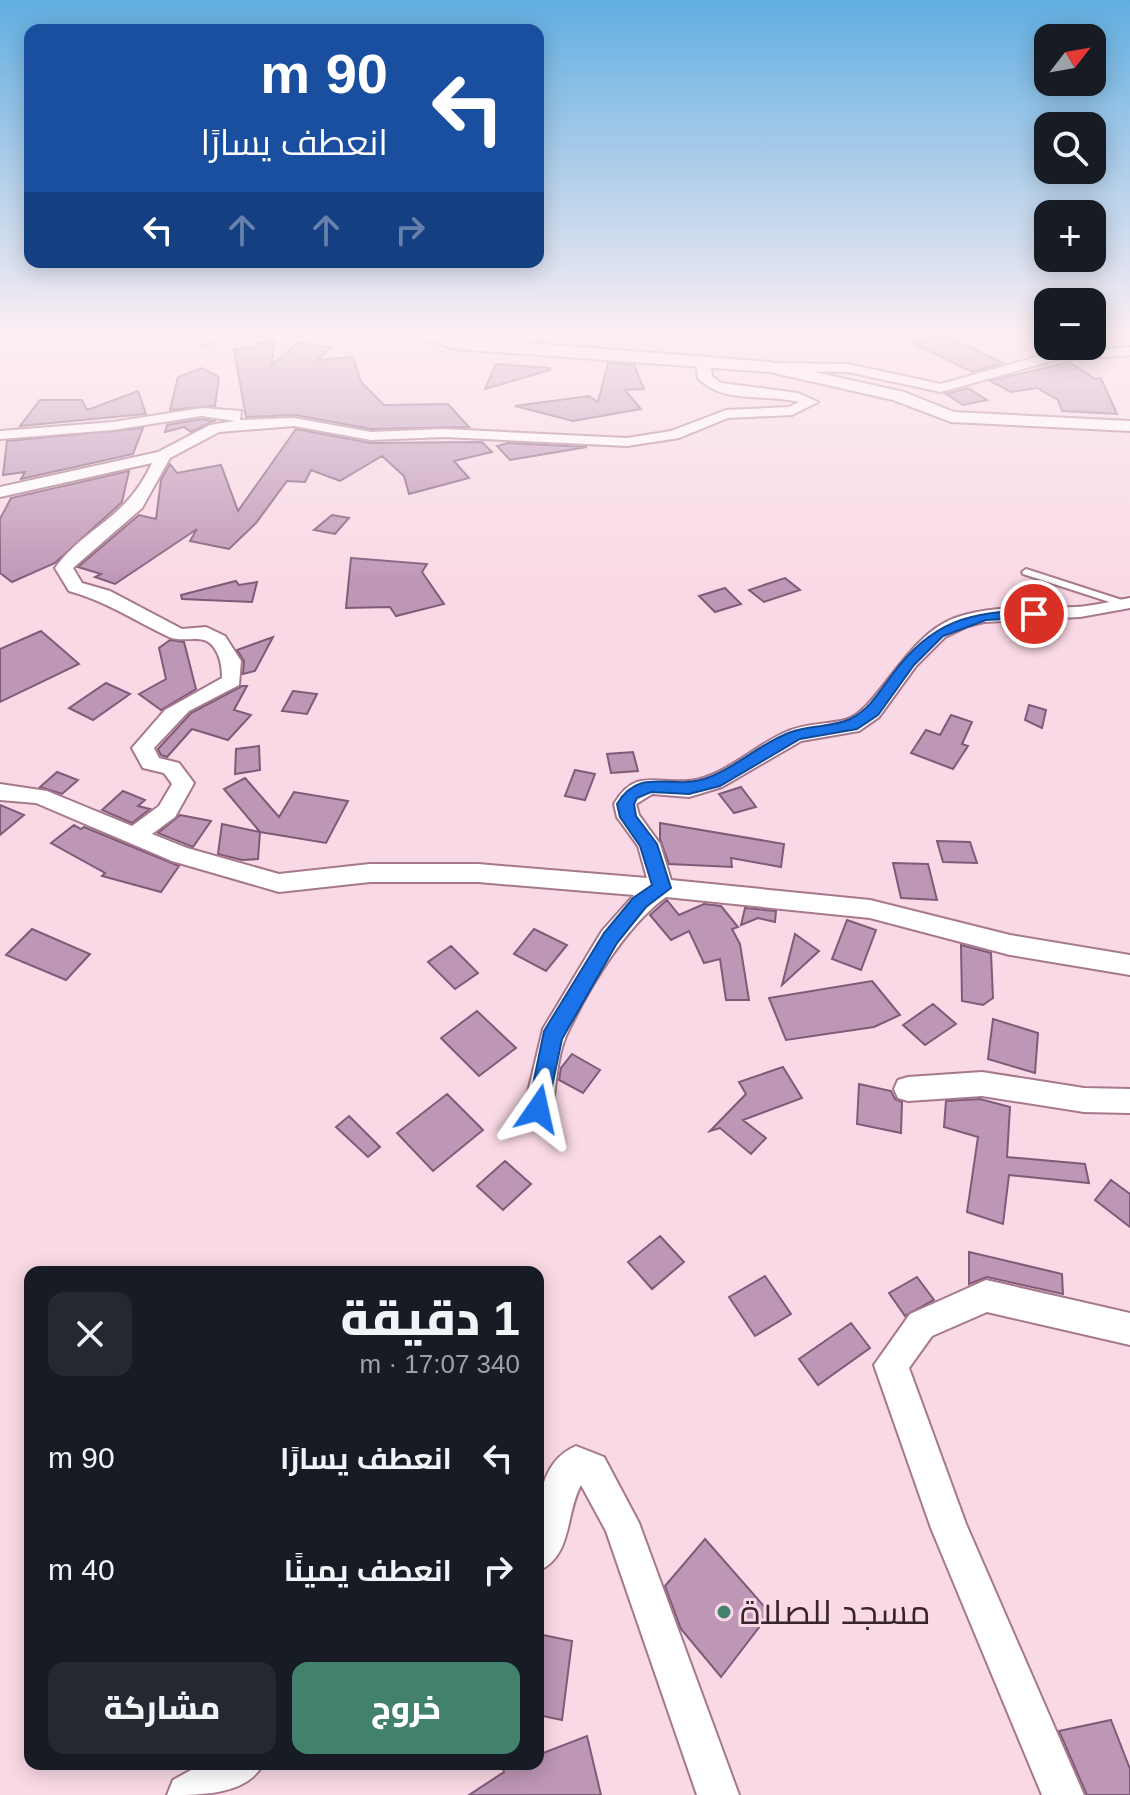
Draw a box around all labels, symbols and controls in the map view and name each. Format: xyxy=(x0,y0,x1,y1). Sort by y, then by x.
north arrow xyxy=(1034,24,1106,96)
map controls xyxy=(1034,24,1106,360)
text: 90 m xyxy=(260,42,388,105)
icon: left xyxy=(416,56,520,160)
button: search xyxy=(1034,112,1106,184)
text: انعطف يسارًا xyxy=(201,122,388,163)
button: + xyxy=(1034,200,1106,272)
icon: left xyxy=(136,208,180,252)
icon: ahead xyxy=(220,208,264,252)
icon: ahead xyxy=(304,208,348,252)
icon: right xyxy=(388,208,432,252)
button: − xyxy=(1034,288,1106,360)
pin xyxy=(1000,580,1068,648)
icon: arrive xyxy=(1012,592,1056,636)
position arrow xyxy=(496,1067,580,1151)
button: close xyxy=(48,1292,132,1376)
text: 1 دقيقة xyxy=(341,1292,520,1345)
text: 340 m · 17:07 xyxy=(360,1349,520,1379)
icon: left xyxy=(476,1436,520,1480)
text: 90 m xyxy=(48,1441,115,1474)
text: انعطف يسارًا xyxy=(280,1442,452,1475)
icon: right xyxy=(476,1548,520,1592)
text: 40 m xyxy=(48,1553,115,1586)
text: انعطف يمينًا xyxy=(284,1554,452,1587)
place label: مسجد للصلاة xyxy=(740,1593,931,1631)
marker: مسجد للصلاة xyxy=(715,1603,733,1621)
button: مشاركة xyxy=(48,1662,276,1754)
button: خروج xyxy=(292,1662,520,1754)

